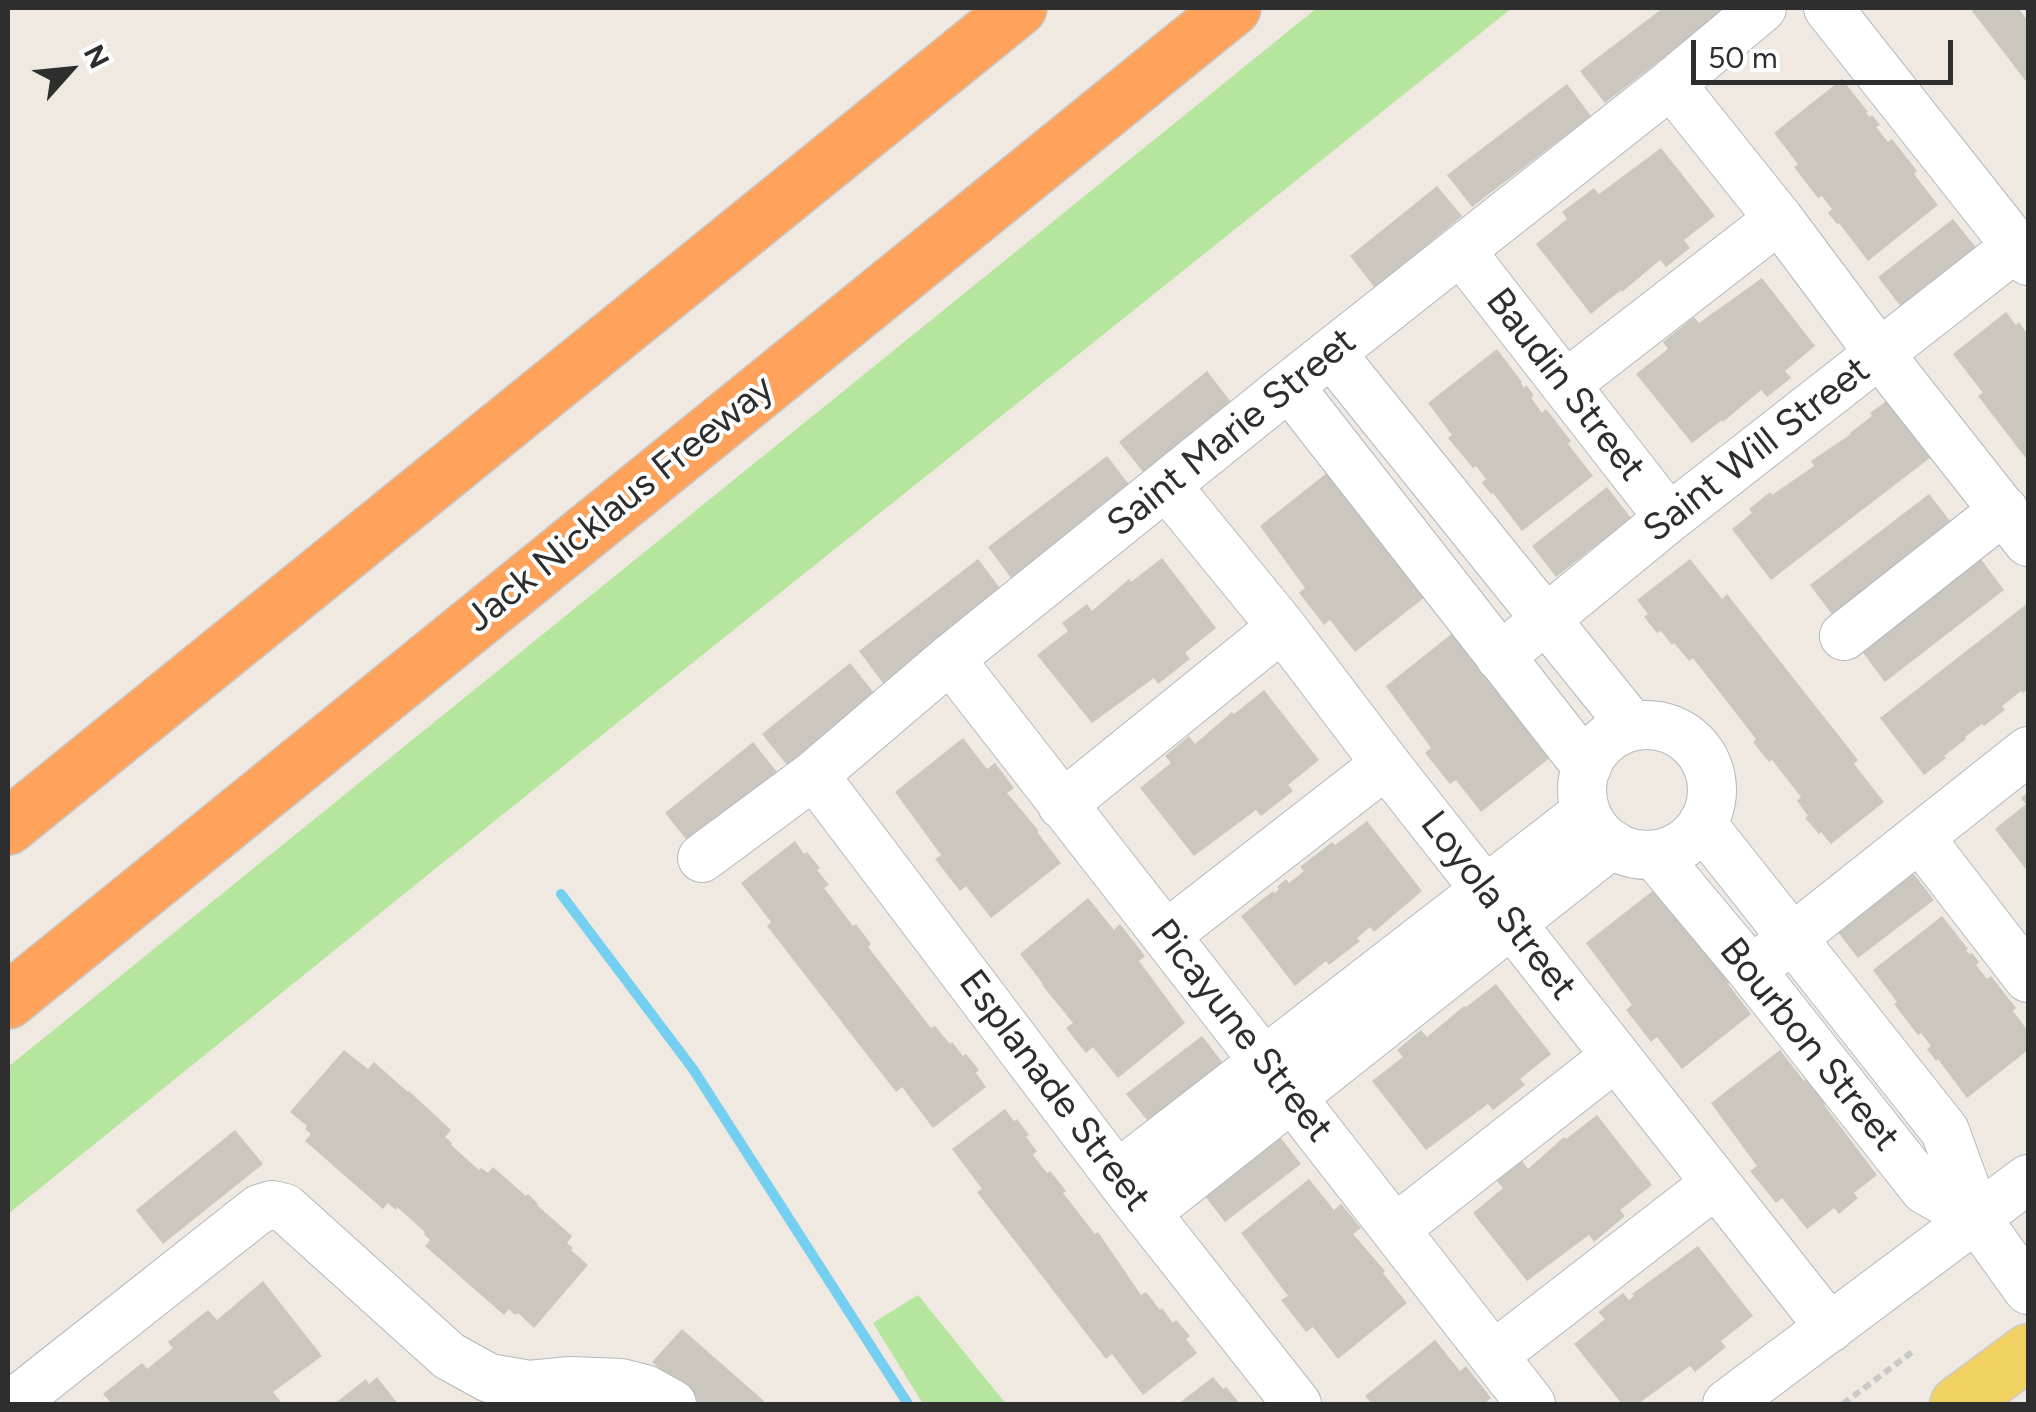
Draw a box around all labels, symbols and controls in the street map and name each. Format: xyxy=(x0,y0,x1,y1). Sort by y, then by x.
north arrow xyxy=(20,20,120,120)
scale bar xyxy=(1696,20,1958,82)
text: N xyxy=(77,39,117,74)
text: 50 m xyxy=(1708,39,1777,76)
street label: Baudin Street xyxy=(1476,280,1654,490)
street label: Saint Marie Street xyxy=(1099,319,1365,547)
street label: Saint Will Street xyxy=(1635,348,1879,552)
street label: Jack Nicklaus Freeway xyxy=(457,366,783,642)
street label: Loyola Street xyxy=(1410,803,1586,1009)
street label: Picayune Street xyxy=(1140,911,1342,1151)
street label: Bourbon Street xyxy=(1709,929,1909,1161)
street label: Esplanade Street xyxy=(949,962,1159,1220)

